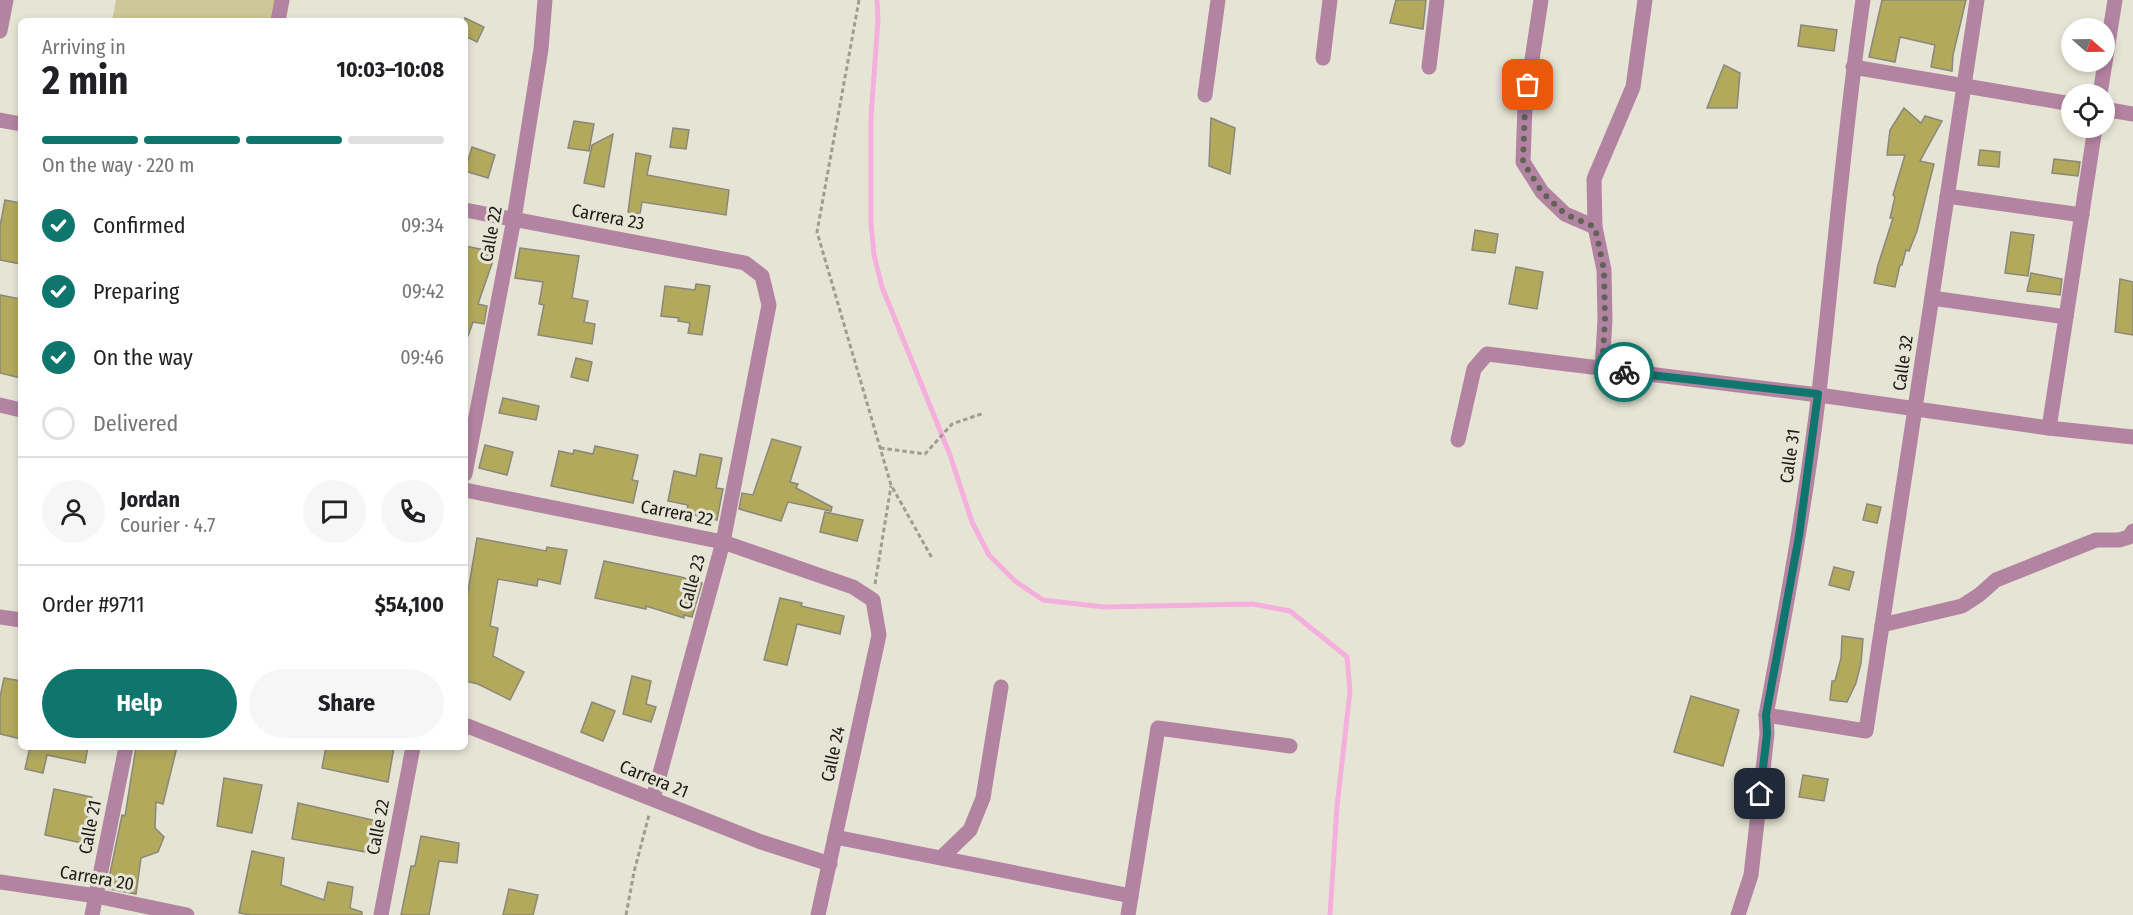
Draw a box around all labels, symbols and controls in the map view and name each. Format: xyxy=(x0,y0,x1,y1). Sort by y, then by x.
north arrow xyxy=(2061,18,2115,72)
map controls xyxy=(2061,18,2115,138)
text: Arriving in xyxy=(42,35,126,59)
text: 10:03–10:08 xyxy=(337,56,444,83)
text: 2 min xyxy=(42,58,128,104)
pin xyxy=(1502,59,1553,110)
icon: bag xyxy=(1511,68,1544,101)
button: locate xyxy=(2061,84,2115,138)
text: On the way · 220 m xyxy=(42,153,195,177)
street label: Carrera 23 xyxy=(570,199,646,235)
street label: Calle 22 xyxy=(475,204,507,264)
icon: check xyxy=(42,209,75,242)
text: Confirmed xyxy=(93,212,186,239)
text: 09:34 xyxy=(401,213,444,237)
icon: check xyxy=(42,275,75,308)
text: Preparing xyxy=(93,278,179,305)
text: 09:42 xyxy=(402,279,444,303)
street label: Calle 32 xyxy=(1888,334,1918,392)
icon: check xyxy=(42,341,75,374)
courier xyxy=(1594,342,1654,402)
text: On the way xyxy=(93,344,193,371)
text: 09:46 xyxy=(400,345,444,369)
icon: bike xyxy=(1608,356,1641,389)
text: Delivered xyxy=(93,410,178,437)
street label: Calle 31 xyxy=(1775,427,1805,485)
button: person xyxy=(42,480,105,543)
button: chat xyxy=(303,480,366,543)
button: phone xyxy=(381,480,444,543)
text: Jordan xyxy=(120,486,180,513)
street label: Carrera 22 xyxy=(639,495,715,531)
text: Courier · 4.7 xyxy=(120,513,215,537)
street label: Calle 23 xyxy=(674,552,710,612)
text: Order #9711 xyxy=(42,591,145,618)
text: $54,100 xyxy=(375,591,444,618)
button: Help xyxy=(42,669,237,738)
button: Share xyxy=(249,669,444,738)
street label: Calle 24 xyxy=(816,724,850,784)
street label: Carrera 21 xyxy=(616,755,692,803)
pin xyxy=(1734,768,1785,819)
icon: home xyxy=(1743,777,1776,810)
street label: Calle 22 xyxy=(362,797,394,857)
street label: Calle 21 xyxy=(74,798,106,856)
street label: Carrera 20 xyxy=(58,861,136,895)

